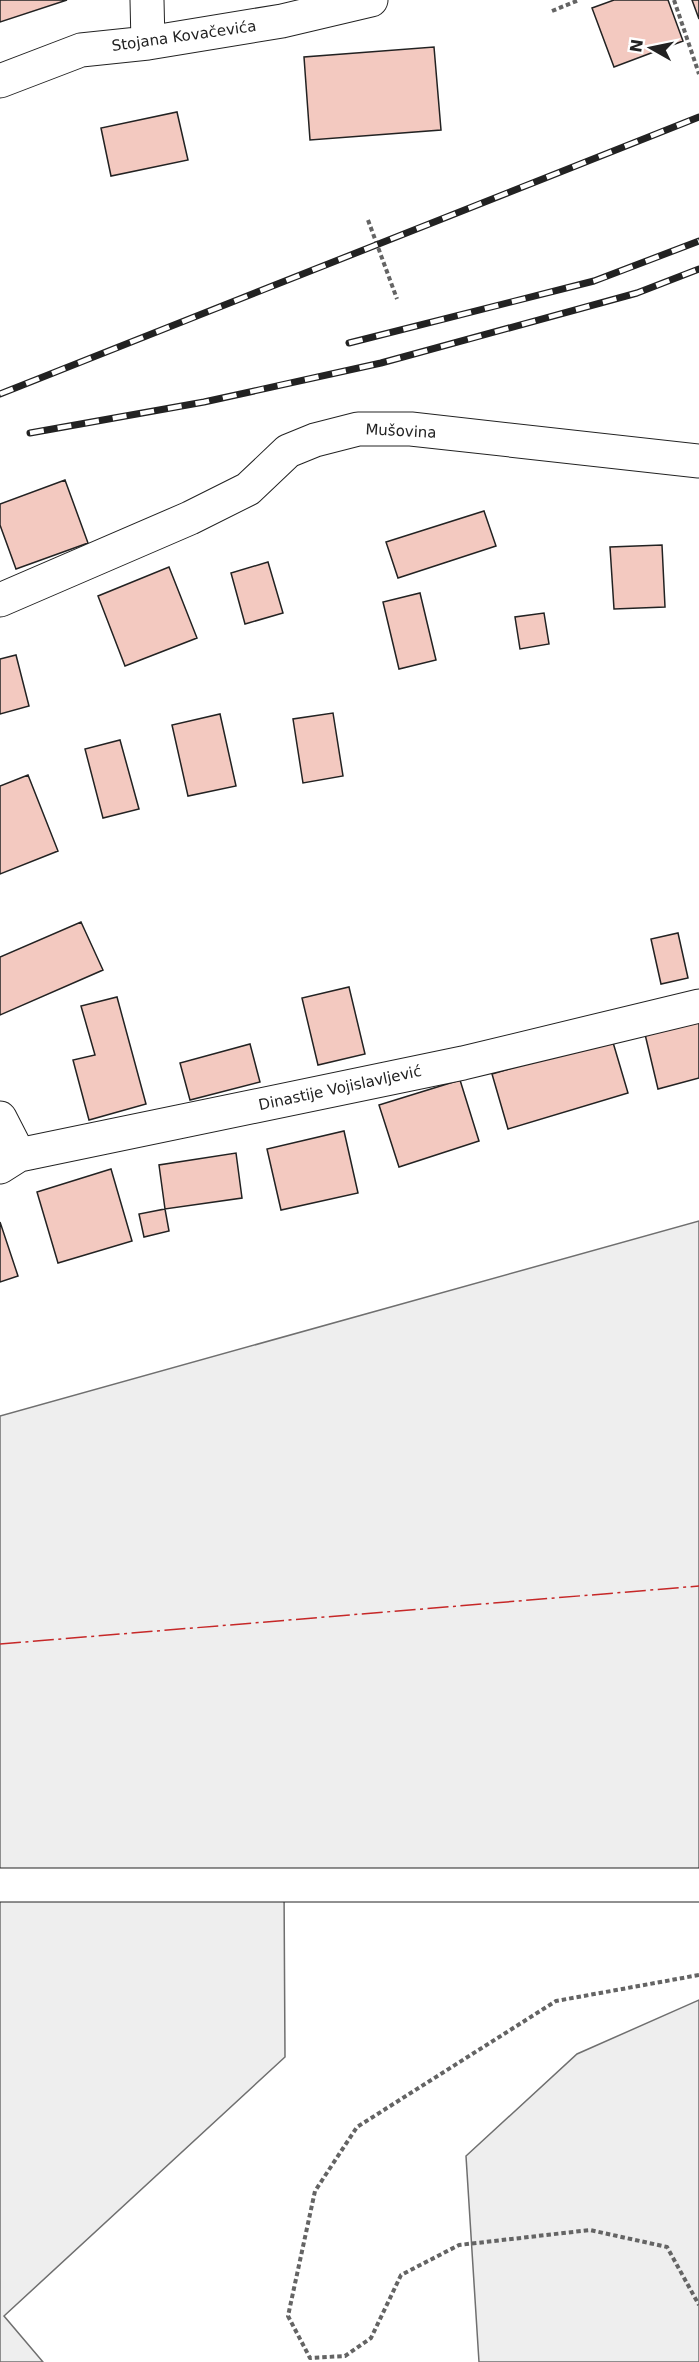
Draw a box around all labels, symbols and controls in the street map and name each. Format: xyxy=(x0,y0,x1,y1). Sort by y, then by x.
street label: Stojana Kovačevića xyxy=(111,17,257,55)
north arrow xyxy=(621,18,681,78)
text: N xyxy=(626,38,647,54)
street label: Mušovina xyxy=(365,420,437,442)
street label: Dinastije Vojislavljević xyxy=(257,1062,423,1114)

